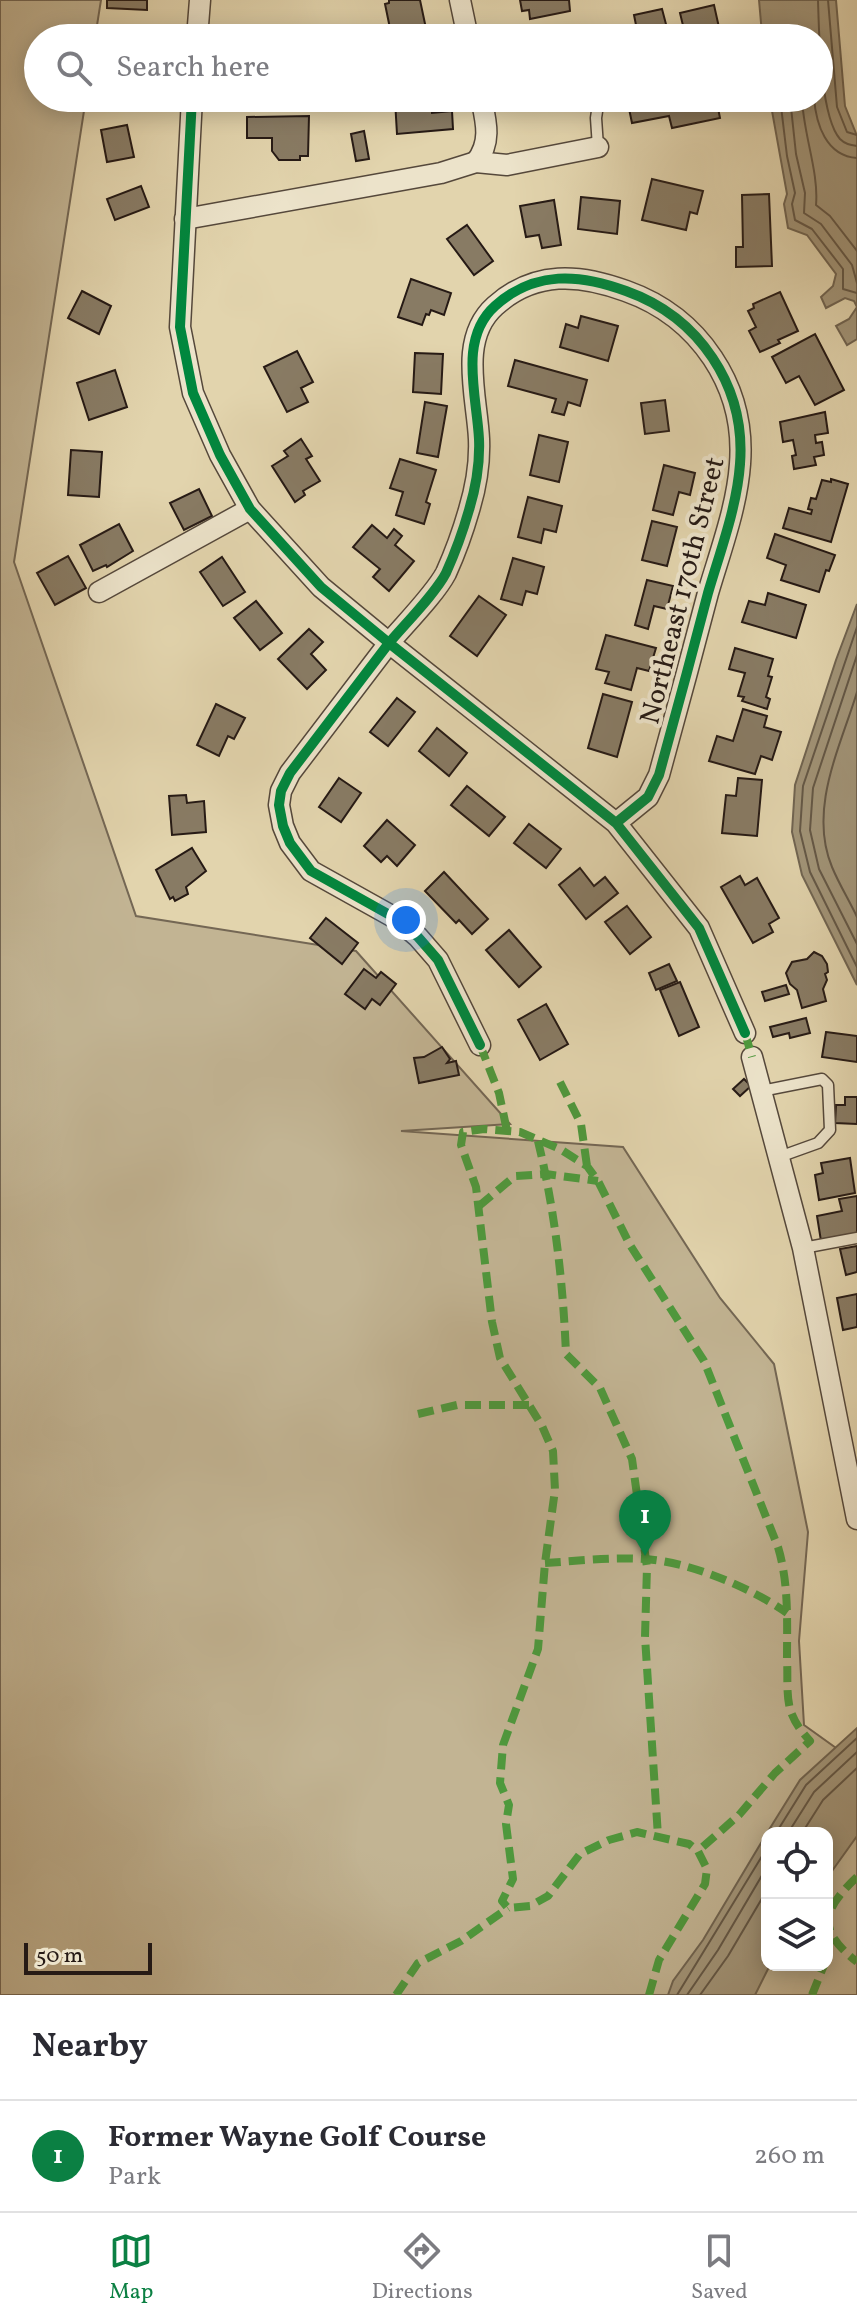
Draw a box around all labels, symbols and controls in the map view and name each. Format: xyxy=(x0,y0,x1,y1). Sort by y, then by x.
search box xyxy=(24,24,833,112)
icon: search xyxy=(52,46,96,90)
text: Search here xyxy=(116,47,270,89)
street label: Northeast 170th Street xyxy=(631,453,736,728)
your location xyxy=(386,900,426,940)
pin: 1 xyxy=(619,1490,671,1556)
map controls xyxy=(761,1827,833,1971)
button: locate xyxy=(761,1827,833,1899)
button: layers xyxy=(761,1899,833,1971)
scale bar xyxy=(24,1939,152,1975)
text: 50 m xyxy=(36,1941,83,1972)
text: Nearby xyxy=(32,2024,148,2071)
text: Former Wayne Golf Course xyxy=(108,2117,486,2159)
text: 1 xyxy=(53,2138,63,2174)
text: 260 m xyxy=(754,2138,825,2174)
text: Park xyxy=(108,2159,161,2195)
tab: Map xyxy=(109,2229,153,2308)
tab: Directions xyxy=(372,2229,473,2308)
tab: Saved xyxy=(691,2229,748,2308)

